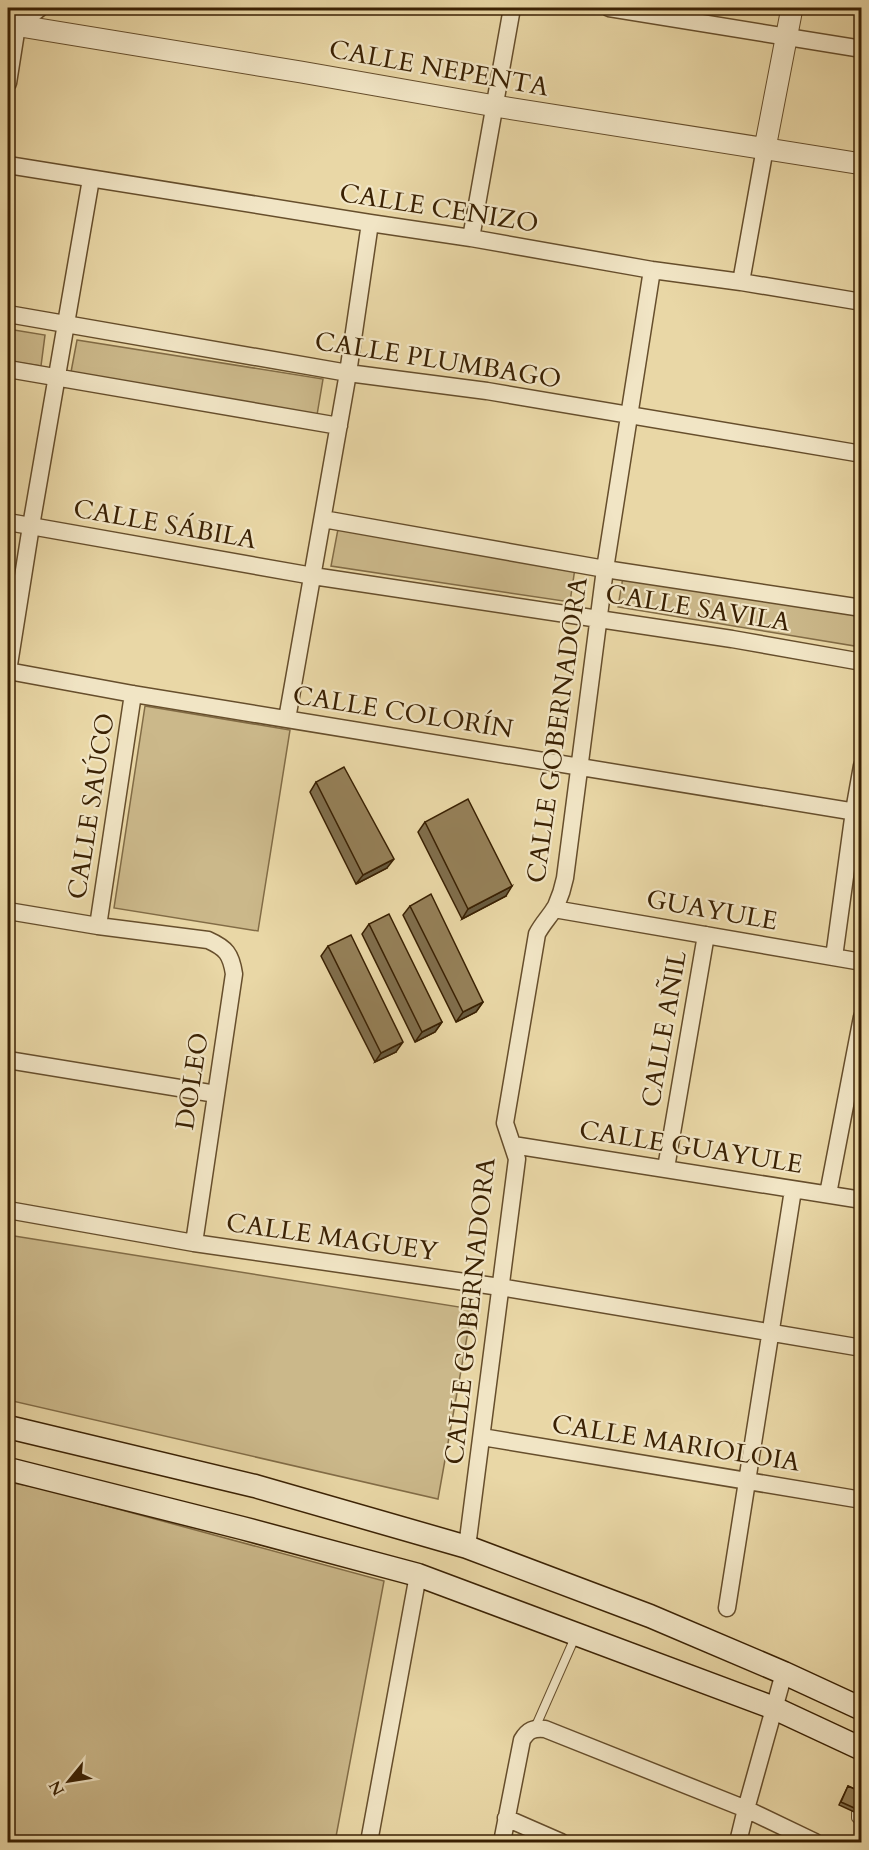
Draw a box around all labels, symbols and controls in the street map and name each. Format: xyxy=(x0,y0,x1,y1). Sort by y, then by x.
street label: CALLE NEPENTA xyxy=(327,31,552,105)
street label: CALLE CENIZO xyxy=(337,175,541,241)
street label: CALLE PLUMBAGO xyxy=(312,323,564,397)
street label: CALLE SÁBILA xyxy=(71,491,260,557)
street label: CALLE GOBERNADORA xyxy=(518,574,596,885)
street label: CALLE SAVILA xyxy=(603,576,793,640)
street label: CALLE COLORÍN xyxy=(290,677,516,747)
street label: CALLE SAÚCO xyxy=(59,710,123,902)
street label: GUAYULE xyxy=(644,881,780,939)
street label: CALLE AÑIL xyxy=(633,948,695,1110)
street label: DOLEO xyxy=(167,1030,217,1132)
street label: CALLE GUAYULE xyxy=(577,1112,805,1182)
street label: CALLE GOBERNADORA xyxy=(436,1155,504,1466)
street label: CALLE MAGUEY xyxy=(224,1205,441,1269)
street label: CALLE MARIOLOIA xyxy=(549,1406,803,1480)
north arrow xyxy=(39,1751,99,1811)
text: N xyxy=(44,1776,70,1800)

